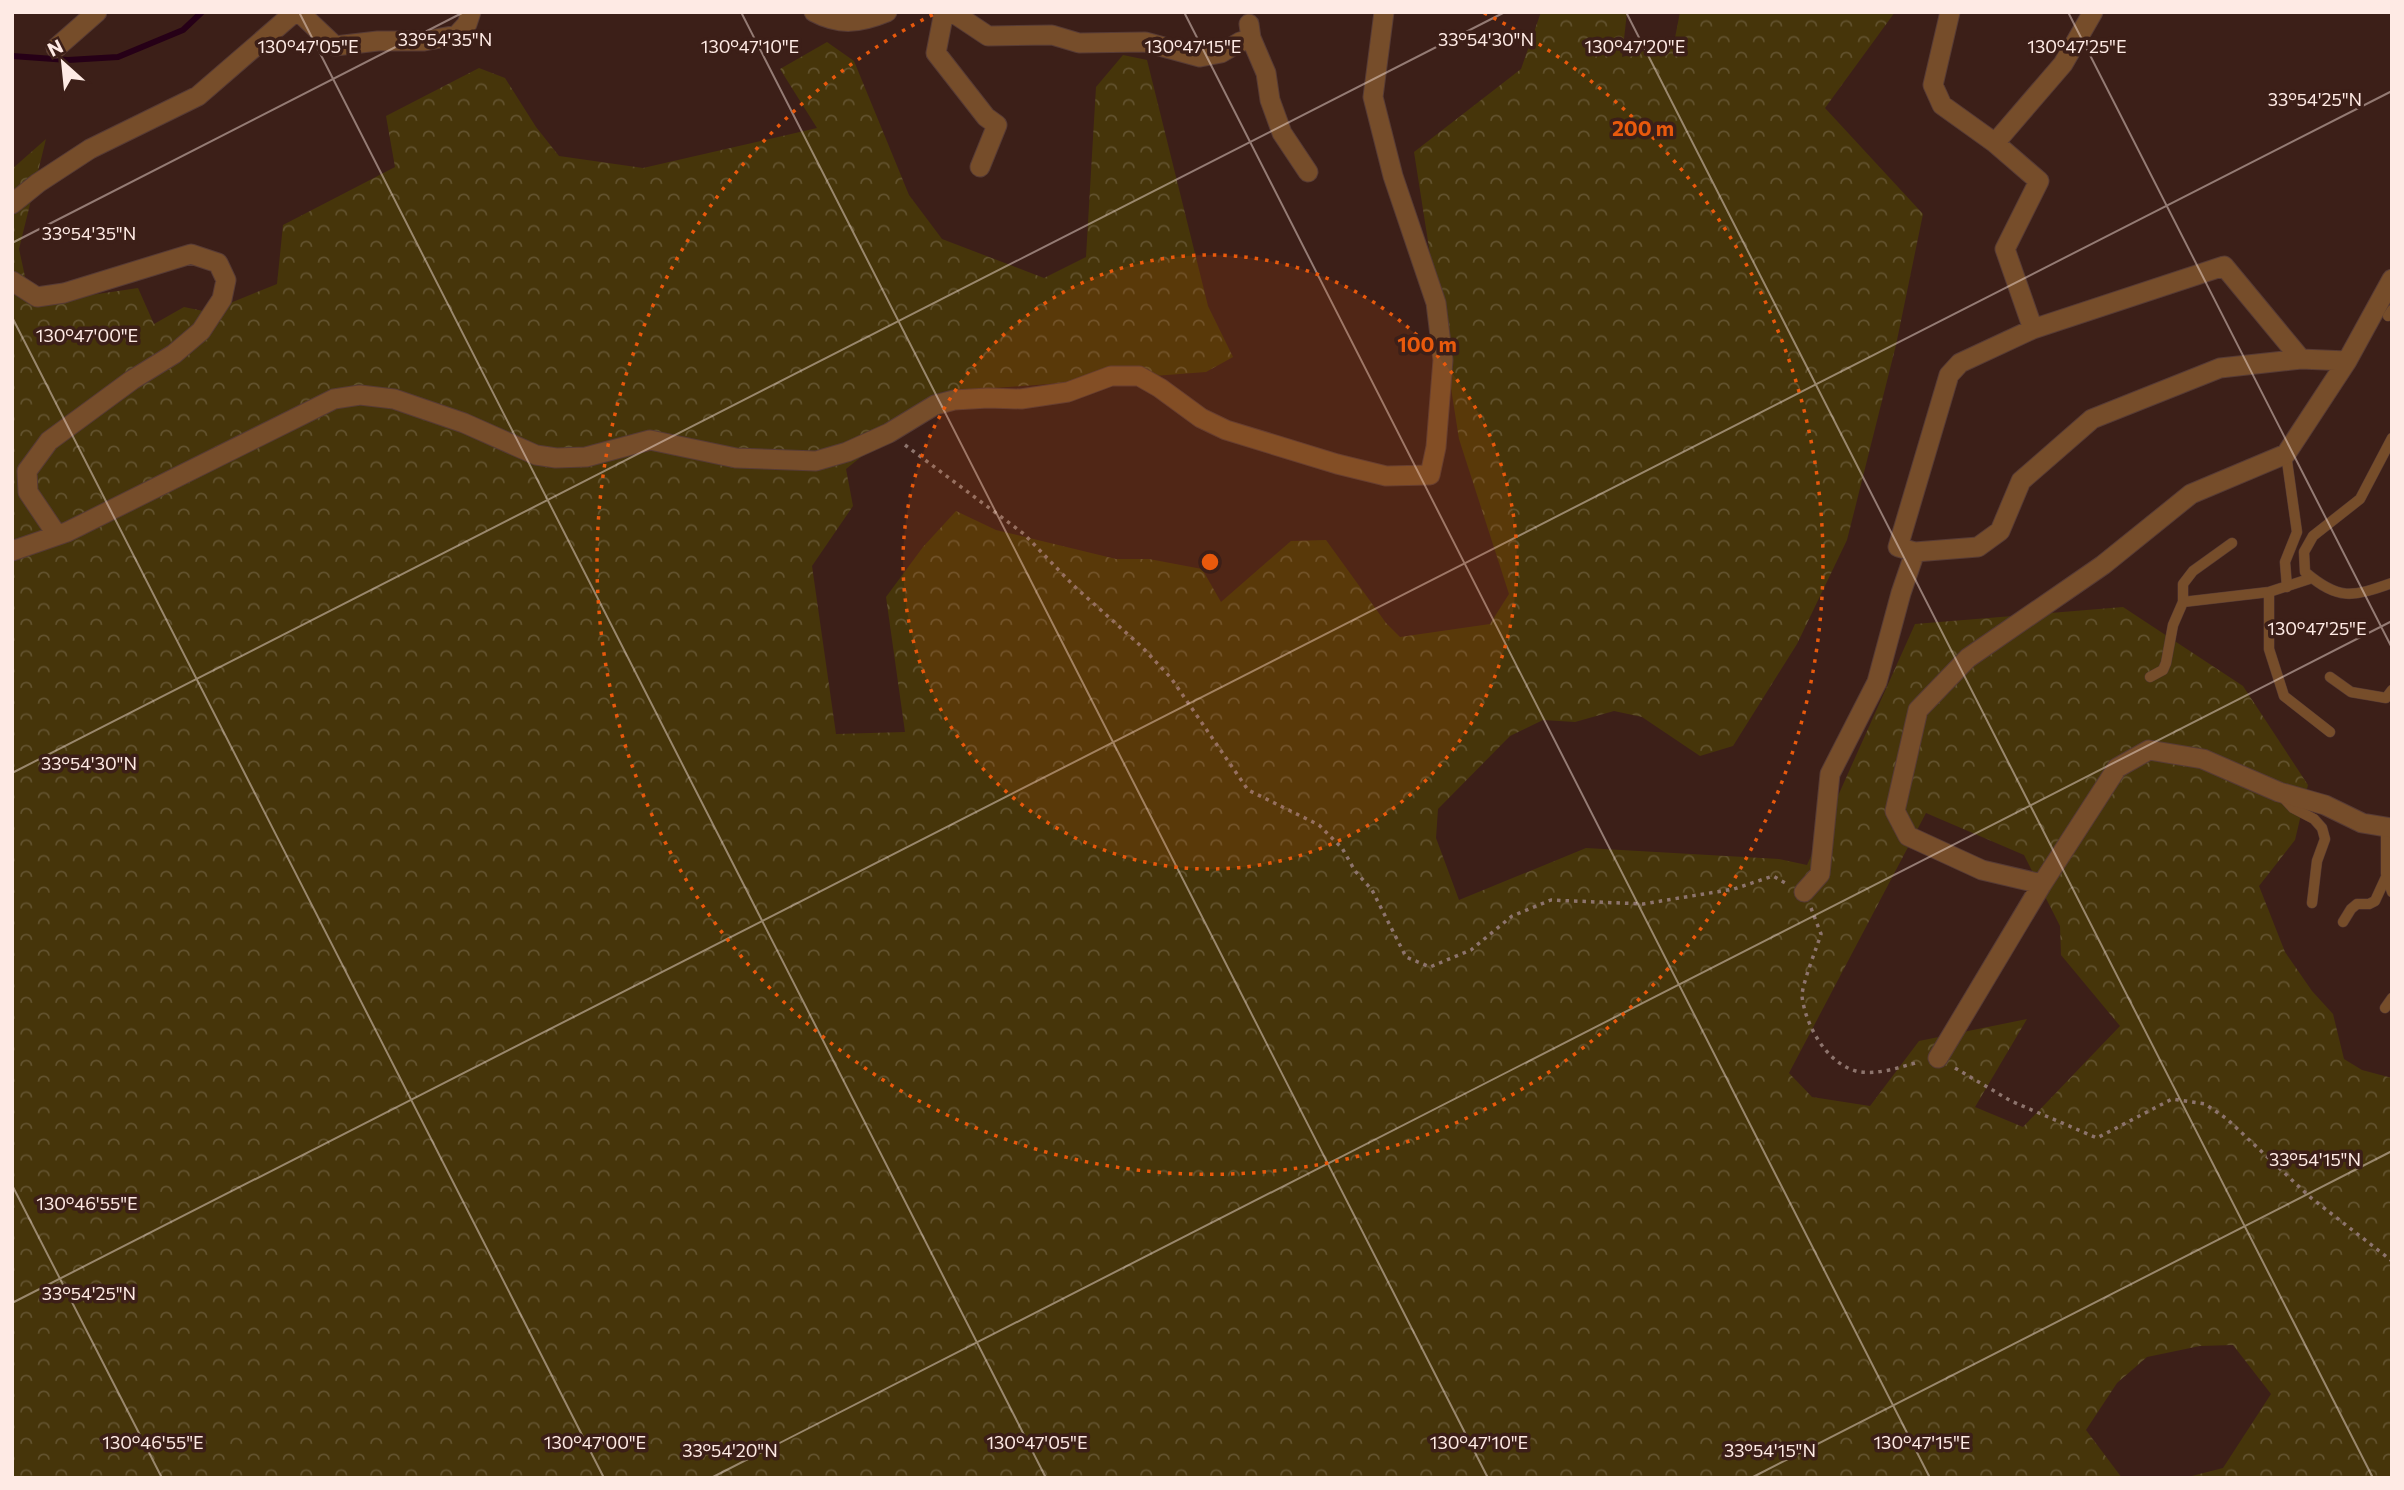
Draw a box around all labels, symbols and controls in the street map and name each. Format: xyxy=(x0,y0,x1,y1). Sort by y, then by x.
north arrow xyxy=(28,28,98,98)
text: 33°54'35"N xyxy=(398,28,492,50)
text: 33°54'30"N xyxy=(1438,28,1534,50)
text: N xyxy=(43,34,67,61)
text: 130°47'05"E xyxy=(257,35,359,57)
text: 130°47'10"E xyxy=(701,35,799,57)
text: 130°47'15"E xyxy=(1144,35,1242,57)
text: 130°47'20"E xyxy=(1585,35,1685,57)
text: 130°47'25"E xyxy=(2027,35,2127,57)
text: 33°54'25"N xyxy=(2268,88,2362,110)
text: 200 m xyxy=(1612,115,1674,140)
text: 33°54'35"N xyxy=(42,222,136,244)
text: 130°47'00"E xyxy=(36,324,138,346)
text: 100 m xyxy=(1397,331,1457,356)
centre of rings xyxy=(1198,550,1222,574)
text: 130°47'25"E xyxy=(2267,617,2367,639)
text: 33°54'30"N xyxy=(41,752,137,774)
text: 33°54'15"N xyxy=(2269,1148,2361,1170)
text: 130°46'55"E xyxy=(36,1192,138,1214)
text: 33°54'25"N xyxy=(42,1282,136,1304)
text: 130°46'55"E xyxy=(102,1431,204,1453)
text: 130°47'00"E xyxy=(544,1431,646,1453)
text: 130°47'05"E xyxy=(986,1431,1088,1453)
text: 130°47'10"E xyxy=(1430,1431,1528,1453)
text: 130°47'15"E xyxy=(1873,1431,1971,1453)
text: 33°54'20"N xyxy=(682,1439,778,1461)
text: 33°54'15"N xyxy=(1724,1439,1816,1461)

